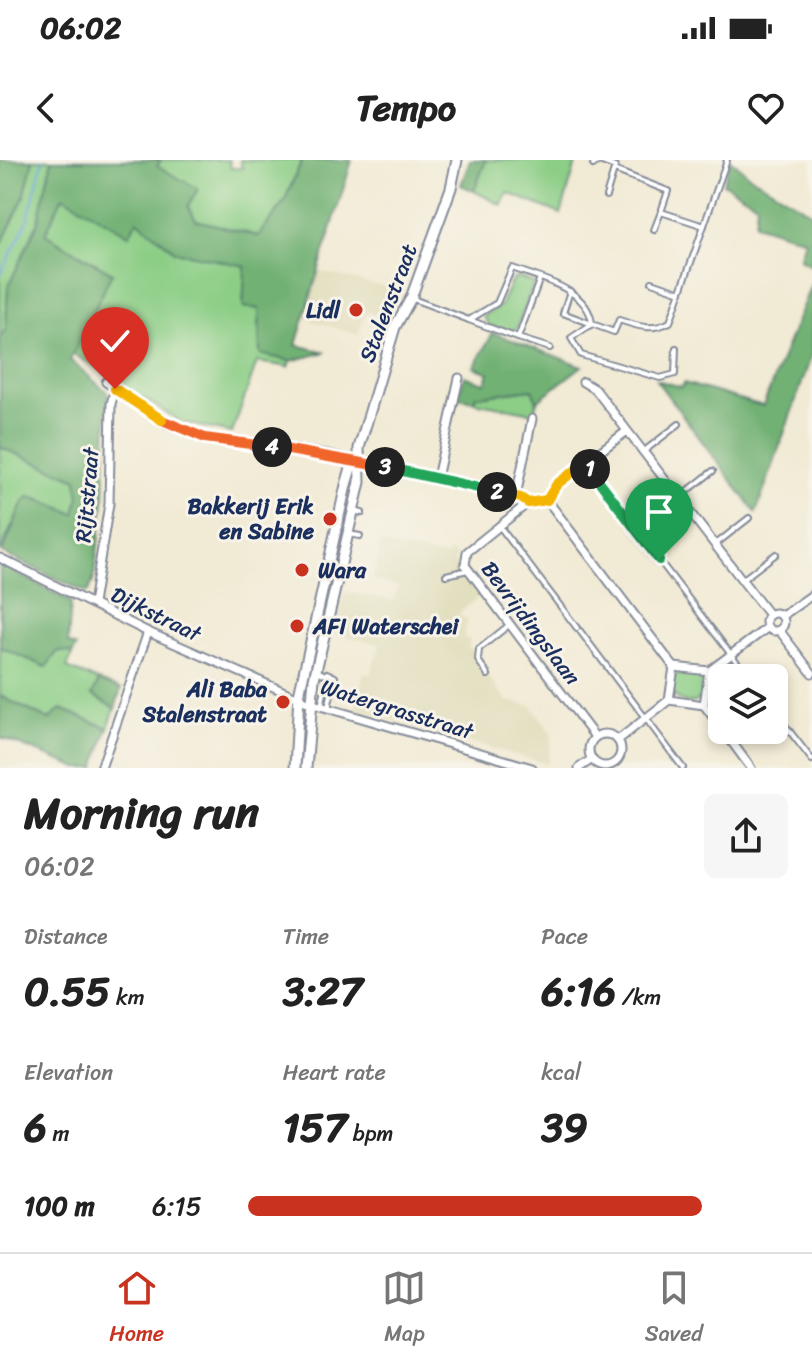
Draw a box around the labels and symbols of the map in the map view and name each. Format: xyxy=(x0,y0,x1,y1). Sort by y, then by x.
street label: Stalenstraat xyxy=(347,238,429,368)
place label: Lidl xyxy=(306,291,342,330)
marker: Lidl xyxy=(347,301,365,319)
pin xyxy=(81,307,149,389)
pin: 4 xyxy=(252,427,292,467)
street label: Rijtstraat xyxy=(63,445,111,544)
pin: 3 xyxy=(365,447,405,487)
pin: 1 xyxy=(570,449,610,489)
pin: 2 xyxy=(477,472,517,512)
pin xyxy=(625,478,693,560)
place label: Bakkerij Erik en Sabine xyxy=(187,487,315,551)
marker: Bakkerij Erik en Sabine xyxy=(321,510,339,528)
place label: Wara xyxy=(318,551,367,590)
street label: Bevrijdingslaan xyxy=(471,552,591,694)
marker: Wara xyxy=(293,561,311,579)
street label: Dijkstraat xyxy=(104,575,209,653)
place label: AFI Waterschei xyxy=(312,607,460,646)
marker: AFI Waterschei xyxy=(288,617,306,635)
street label: Watergrasstraat xyxy=(316,667,479,751)
place label: Ali Baba Stalenstraat xyxy=(142,670,268,734)
marker: Ali Baba Stalenstraat xyxy=(274,693,292,711)

